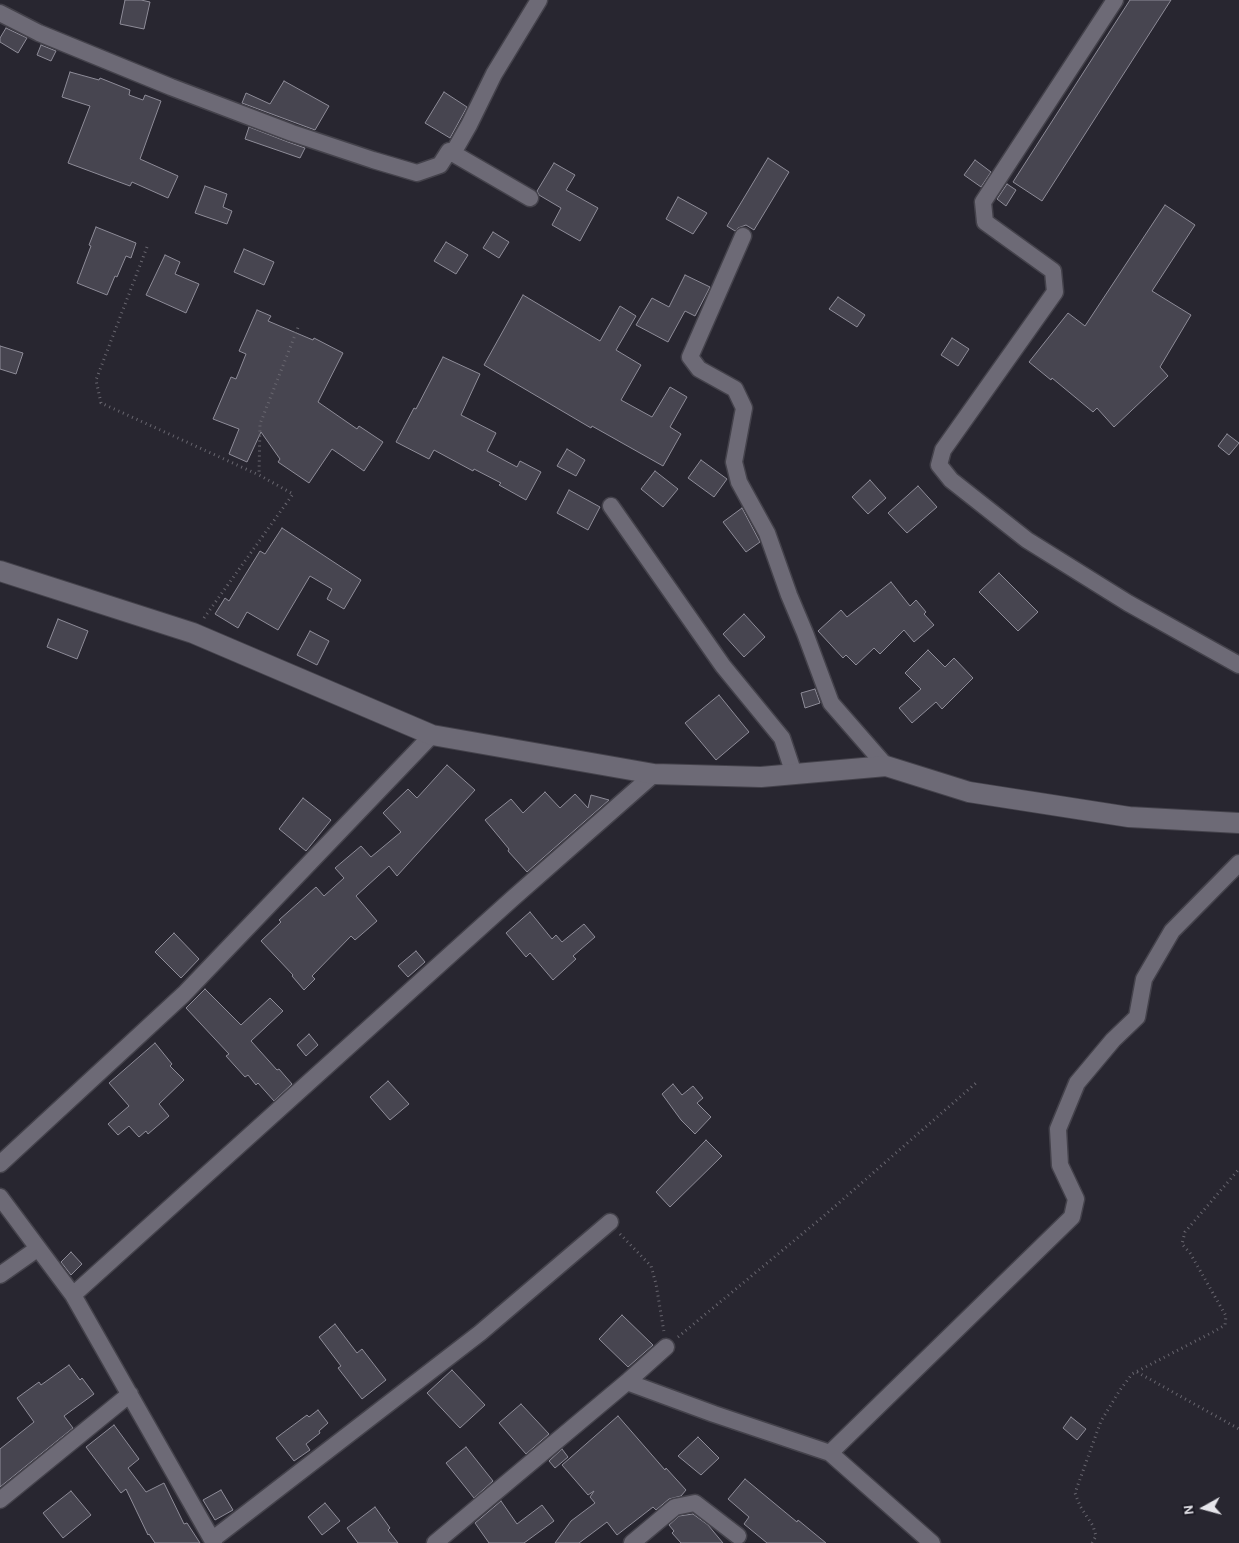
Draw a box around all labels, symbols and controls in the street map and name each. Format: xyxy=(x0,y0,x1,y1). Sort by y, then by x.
north arrow xyxy=(1179,1483,1229,1533)
text: N xyxy=(1180,1504,1198,1516)

